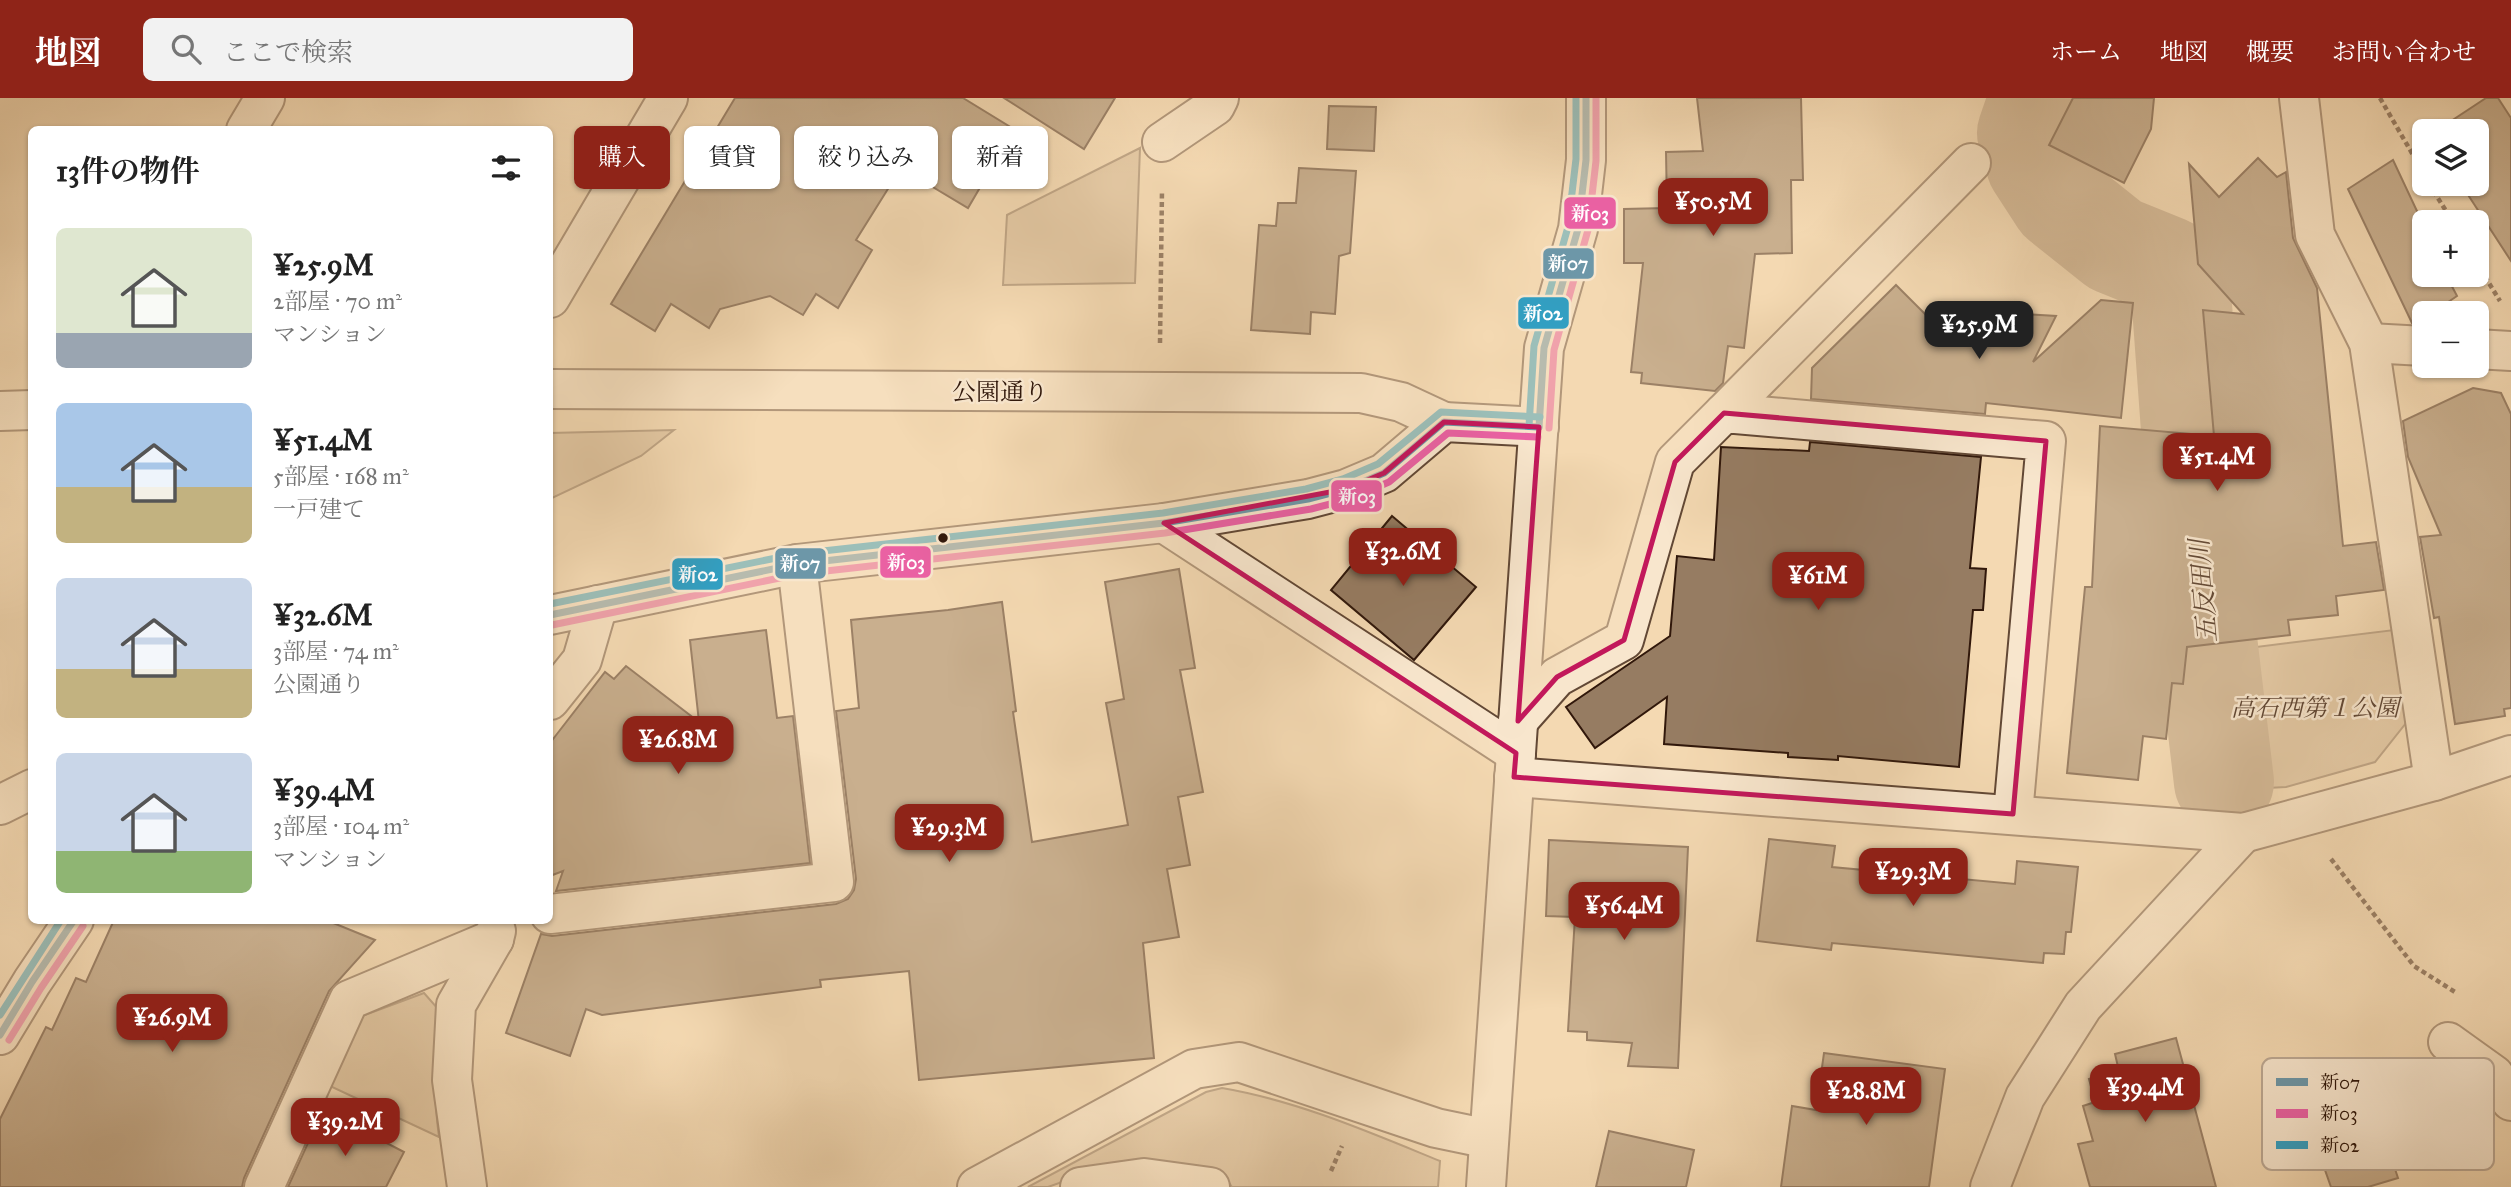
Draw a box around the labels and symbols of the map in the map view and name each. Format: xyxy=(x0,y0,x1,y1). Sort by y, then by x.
pin: ¥50.5M xyxy=(1656,178,1770,238)
line badge: 新03 xyxy=(1563,196,1617,230)
text: 新03 xyxy=(1571,202,1609,226)
line badge: 新07 xyxy=(1542,247,1595,280)
text: 新07 xyxy=(1548,252,1588,275)
line badge: 新02 xyxy=(1517,296,1570,330)
text: 新02 xyxy=(1523,302,1563,325)
pin: ¥25.9M xyxy=(1922,302,2036,361)
street label: 公園通り xyxy=(952,377,1048,407)
pin: ¥51.4M xyxy=(2160,434,2274,493)
line badge: 新03 xyxy=(1330,479,1383,513)
text: 新03 xyxy=(1338,485,1376,509)
pin: ¥32.6M xyxy=(1346,528,1460,588)
unlabelled marker xyxy=(936,531,950,545)
water label: 五反田川 xyxy=(2182,535,2223,644)
line badge: 新03 xyxy=(879,545,932,579)
line badge: 新07 xyxy=(774,547,827,580)
text: 新03 xyxy=(887,551,925,575)
text: 新07 xyxy=(780,552,820,575)
pin: ¥61M xyxy=(1777,552,1859,612)
line badge: 新02 xyxy=(671,557,724,591)
text: 新02 xyxy=(678,563,718,586)
park label: 高石西第１公園 xyxy=(2231,693,2403,723)
pin: ¥26.8M xyxy=(621,716,735,776)
pin: ¥29.3M xyxy=(892,804,1006,864)
pin: ¥29.3M xyxy=(1856,848,1970,908)
pin: ¥56.4M xyxy=(1567,882,1681,942)
pin: ¥26.9M xyxy=(115,995,229,1054)
legend xyxy=(2262,1058,2494,1170)
pin: ¥39.4M xyxy=(2088,1065,2202,1124)
pin: ¥28.8M xyxy=(1809,1068,1923,1127)
text: 新07 xyxy=(2320,1071,2360,1094)
pin: ¥39.2M xyxy=(288,1098,402,1158)
text: 新03 xyxy=(2320,1102,2358,1125)
text: 新02 xyxy=(2320,1134,2360,1157)

